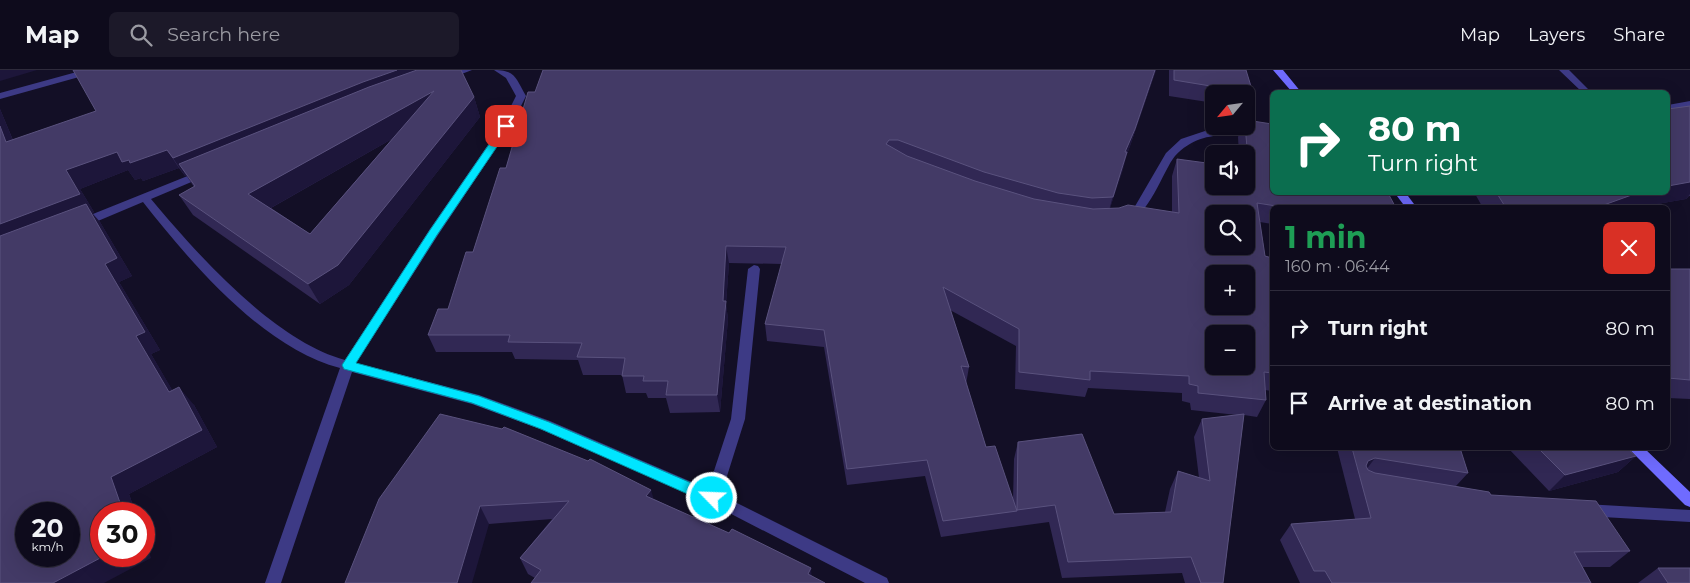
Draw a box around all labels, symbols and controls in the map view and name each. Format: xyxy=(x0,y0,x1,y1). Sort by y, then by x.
search box xyxy=(109,12,459,57)
text: Map xyxy=(25,20,79,49)
icon: search xyxy=(127,21,155,49)
text: Search here xyxy=(167,23,280,46)
text: Map xyxy=(1460,24,1500,46)
text: Layers xyxy=(1528,24,1585,46)
text: Share xyxy=(1613,24,1665,46)
north arrow xyxy=(1205,85,1255,135)
map controls xyxy=(1205,85,1255,375)
pin xyxy=(485,105,527,147)
text: 80 m xyxy=(1368,107,1462,150)
icon: right xyxy=(1285,110,1350,175)
icon: arrive xyxy=(492,112,520,140)
button: sound xyxy=(1205,145,1255,195)
text: Turn right xyxy=(1368,150,1478,177)
button: search xyxy=(1205,205,1255,255)
text: 1 min xyxy=(1285,219,1366,256)
button: close xyxy=(1603,222,1655,274)
text: 160 m · 06:44 xyxy=(1285,257,1390,276)
button: + xyxy=(1205,265,1255,315)
icon: right xyxy=(1285,314,1313,342)
text: Turn right xyxy=(1328,317,1428,340)
text: 80 m xyxy=(1605,317,1655,340)
button: − xyxy=(1205,325,1255,375)
icon: arrive xyxy=(1285,389,1313,417)
text: Arrive at destination xyxy=(1328,392,1532,415)
text: 80 m xyxy=(1605,392,1655,415)
position arrow xyxy=(685,471,737,523)
speed limit sign: 30 xyxy=(90,502,155,567)
text: 20 xyxy=(32,513,63,543)
text: km/h xyxy=(31,539,64,554)

